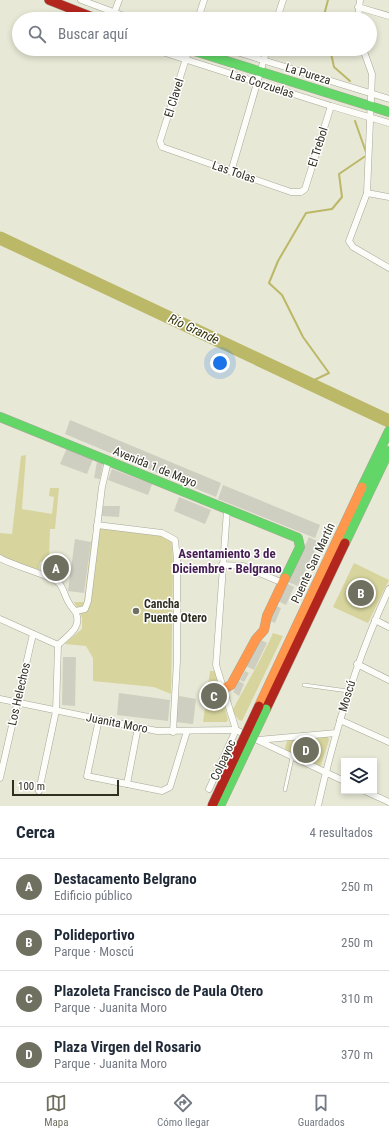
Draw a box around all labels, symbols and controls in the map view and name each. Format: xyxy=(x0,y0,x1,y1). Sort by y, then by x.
search box xyxy=(12,12,377,56)
icon: search xyxy=(26,23,48,45)
text: Buscar aquí xyxy=(58,25,128,43)
street label: La Pureza xyxy=(284,60,333,88)
street label: Las Corzuelas xyxy=(228,67,296,101)
street label: El Clavel xyxy=(161,77,187,119)
street label: El Trebol xyxy=(305,125,331,169)
street label: Las Tolas xyxy=(210,158,258,186)
water label: Río Grande xyxy=(166,311,222,347)
your location xyxy=(210,353,230,373)
street label: Avenida 1 de Mayo xyxy=(111,444,199,490)
street label: Puente San Martín xyxy=(288,520,338,606)
district label: Asentamiento 3 de Diciembre - Belgrano xyxy=(172,546,282,576)
pin: A xyxy=(43,553,69,583)
pin: B xyxy=(348,578,374,608)
place label: Cancha Puente Otero xyxy=(144,597,207,625)
marker: Cancha Puente Otero xyxy=(131,606,141,616)
street label: Los Helechos xyxy=(5,661,33,727)
street label: Moscú xyxy=(336,679,358,713)
pin: C xyxy=(201,681,227,711)
street label: Juanita Moro xyxy=(85,710,149,736)
pin: D xyxy=(293,735,319,765)
street label: Colpayoc xyxy=(207,737,239,783)
map controls xyxy=(341,758,377,794)
button: layers xyxy=(341,758,377,794)
scale bar xyxy=(12,778,119,797)
text: 100 m xyxy=(18,780,45,793)
text: Cerca xyxy=(16,822,55,842)
text: 4 resultados xyxy=(309,825,373,840)
text: Destacamento Belgrano xyxy=(54,870,197,888)
text: A xyxy=(25,879,33,894)
text: 250 m xyxy=(341,879,373,894)
text: Edificio público xyxy=(54,888,132,903)
text: Polideportivo xyxy=(54,926,135,944)
text: B xyxy=(25,935,33,950)
text: 250 m xyxy=(341,935,373,950)
text: Parque · Moscú xyxy=(54,944,134,959)
text: Plazoleta Francisco de Paula Otero xyxy=(54,982,263,1000)
text: C xyxy=(25,991,33,1006)
text: 310 m xyxy=(341,991,373,1006)
text: Parque · Juanita Moro xyxy=(54,1000,167,1015)
text: Plaza Virgen del Rosario xyxy=(54,1038,201,1056)
text: D xyxy=(25,1047,33,1062)
text: 370 m xyxy=(341,1047,373,1062)
text: Parque · Juanita Moro xyxy=(54,1056,167,1071)
tab: Mapa xyxy=(44,1092,69,1129)
tab: Cómo llegar xyxy=(157,1092,209,1129)
tab: Guardados xyxy=(298,1092,345,1129)

